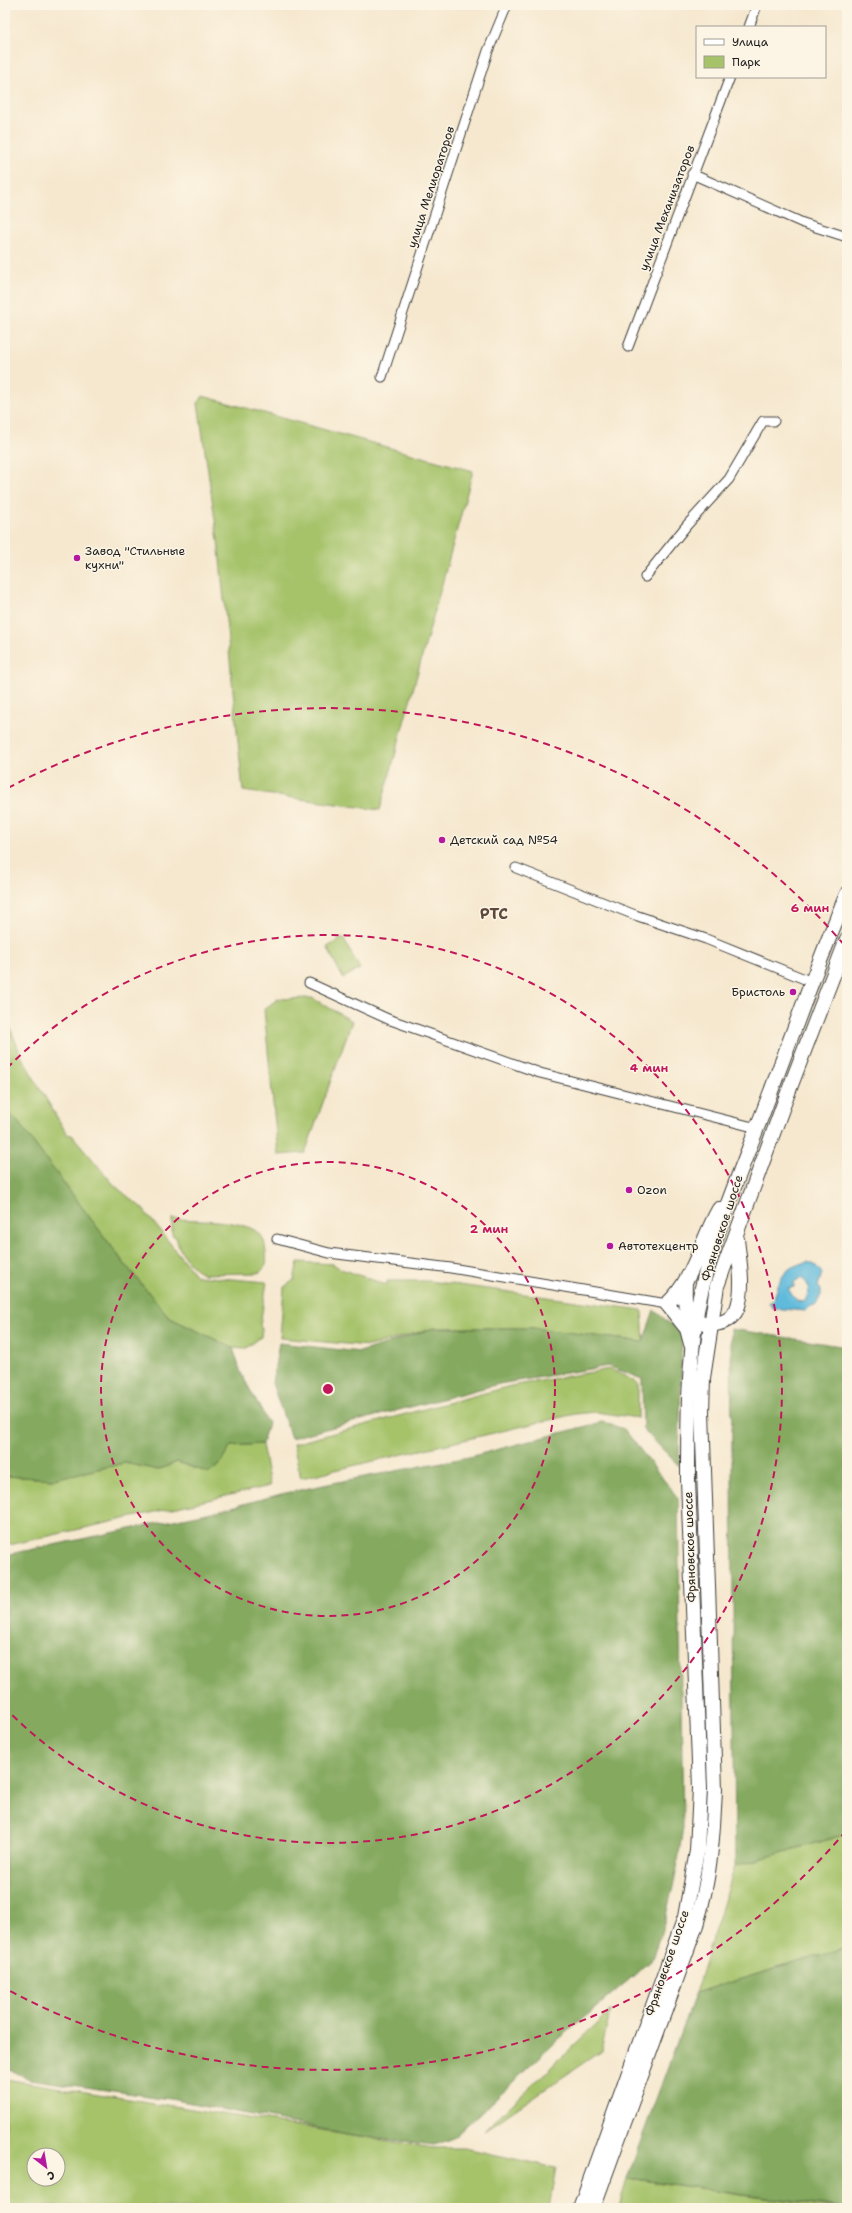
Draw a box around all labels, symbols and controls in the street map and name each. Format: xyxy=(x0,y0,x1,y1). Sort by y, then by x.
legend xyxy=(696,26,826,78)
text: Улица xyxy=(732,34,769,50)
text: Парк xyxy=(732,54,761,70)
street label: улица Мелиораторов xyxy=(404,124,458,250)
street label: улица Механизаторов xyxy=(636,143,698,273)
place label: Завод "Стильные кухни" xyxy=(85,543,185,573)
marker: Завод "Стильные кухни" xyxy=(72,553,82,563)
place label: Детский сад №54 xyxy=(450,832,558,848)
marker: Детский сад №54 xyxy=(437,835,447,845)
text: 6 мин xyxy=(791,900,829,916)
district label: РТС xyxy=(480,903,508,924)
place label: Бристоль xyxy=(731,984,785,1000)
marker: Бристоль xyxy=(788,987,798,997)
text: 4 мин xyxy=(630,1060,668,1076)
street label: Фряновское шоссе xyxy=(697,1173,747,1283)
place label: Ozon xyxy=(637,1182,667,1198)
marker: Ozon xyxy=(624,1185,634,1195)
text: 2 мин xyxy=(470,1221,508,1237)
place label: Автотехцентр xyxy=(618,1238,699,1254)
marker: Автотехцентр xyxy=(605,1241,615,1251)
centre of rings xyxy=(321,1382,335,1396)
street label: Фряновское шоссе xyxy=(680,1491,700,1603)
street label: Фряновское шоссе xyxy=(641,1908,693,2018)
north arrow xyxy=(26,2147,66,2187)
text: С xyxy=(44,2167,58,2183)

